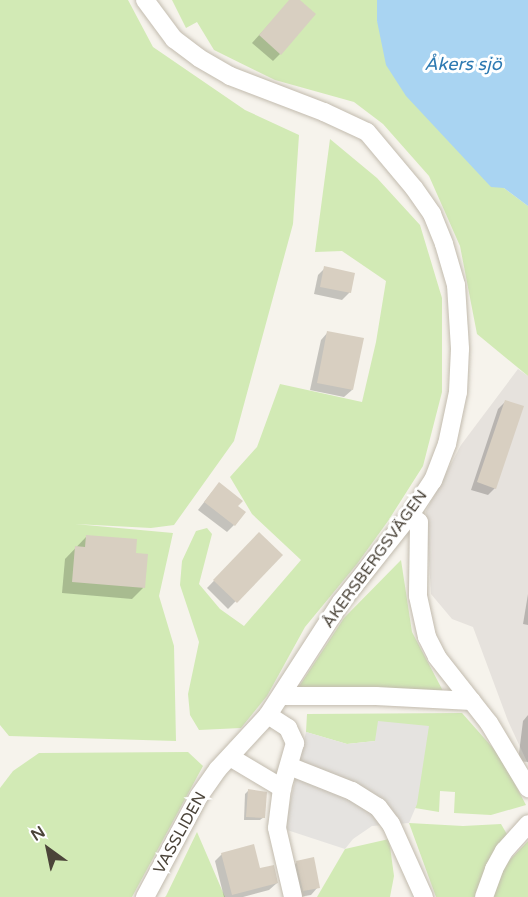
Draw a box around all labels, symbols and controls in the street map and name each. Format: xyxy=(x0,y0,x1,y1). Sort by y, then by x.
water label: Åkers sjö xyxy=(424,53,502,75)
street label: ÅKERSBERGSVÄGEN xyxy=(318,486,432,632)
street label: VASSLIDEN xyxy=(150,789,210,877)
north arrow xyxy=(18,819,78,879)
text: N xyxy=(27,822,49,846)

